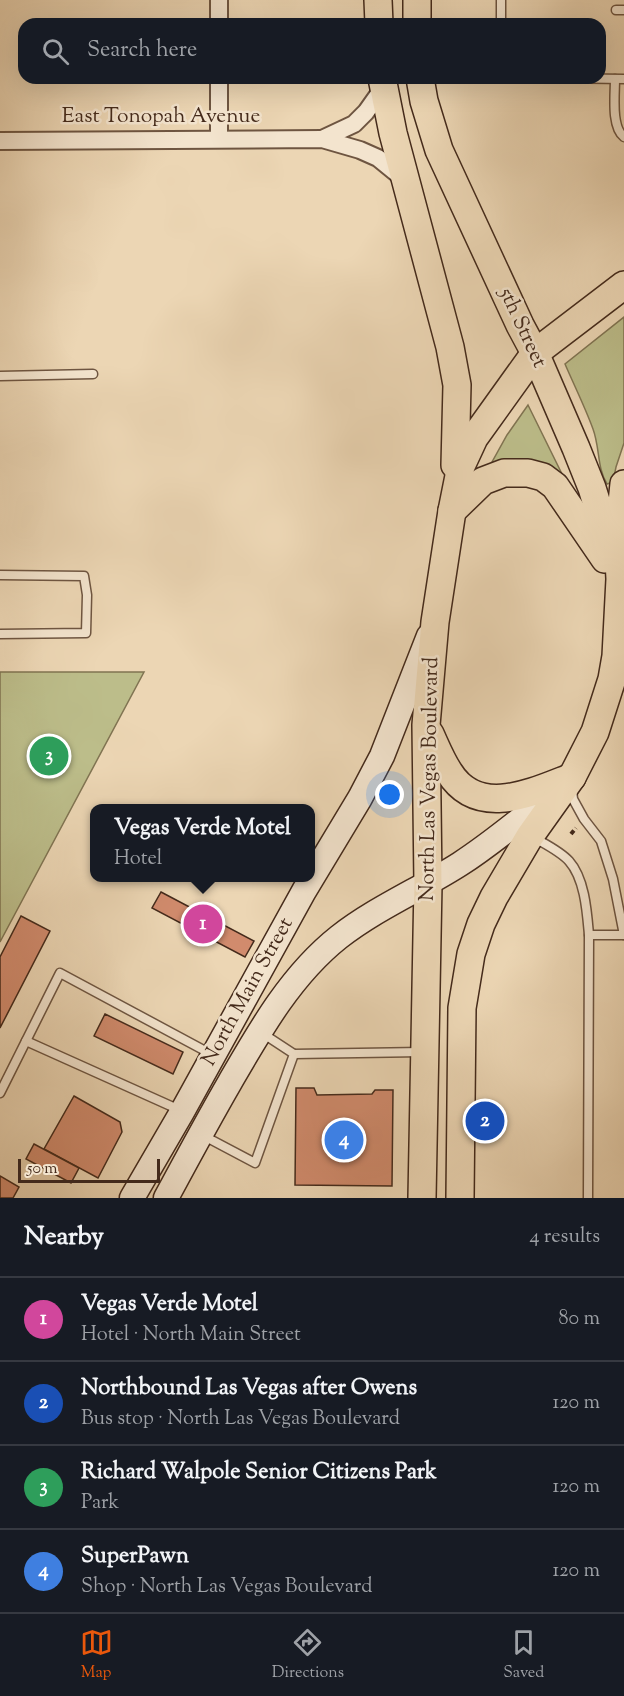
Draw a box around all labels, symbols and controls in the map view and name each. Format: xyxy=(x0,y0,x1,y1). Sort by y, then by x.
search box xyxy=(18,18,606,84)
icon: search xyxy=(39,35,72,68)
text: Search here xyxy=(87,35,197,67)
street label: East Tonopah Avenue xyxy=(62,102,260,132)
street label: 5th Street xyxy=(490,282,554,373)
street label: North Las Vegas Boulevard xyxy=(413,656,447,901)
pin: 3 xyxy=(29,734,68,778)
your location xyxy=(375,780,404,809)
popup xyxy=(90,804,315,882)
text: Vegas Verde Motel xyxy=(114,813,291,845)
text: Hotel xyxy=(114,845,162,874)
pin: 1 xyxy=(184,902,222,946)
street label: North Main Street xyxy=(195,912,301,1072)
pin: 2 xyxy=(466,1098,504,1144)
pin: 4 xyxy=(324,1118,364,1162)
scale bar xyxy=(18,1156,160,1184)
text: 50 m xyxy=(27,1158,58,1181)
text: Nearby xyxy=(24,1219,104,1256)
text: 4 results xyxy=(529,1223,600,1252)
text: Vegas Verde Motel xyxy=(81,1289,258,1321)
text: 1 xyxy=(40,1305,47,1334)
text: 80 m xyxy=(559,1305,600,1334)
text: Hotel · North Main Street xyxy=(81,1321,301,1350)
text: Northbound Las Vegas after Owens xyxy=(81,1373,417,1405)
text: 2 xyxy=(39,1389,48,1418)
text: 120 m xyxy=(552,1389,600,1418)
text: Bus stop · North Las Vegas Boulevard xyxy=(81,1405,400,1434)
text: Richard Walpole Senior Citizens Park xyxy=(81,1457,437,1489)
text: 3 xyxy=(39,1473,48,1502)
text: 120 m xyxy=(552,1473,600,1502)
text: Park xyxy=(81,1489,119,1518)
text: SuperPawn xyxy=(81,1541,189,1573)
text: 4 xyxy=(38,1557,49,1586)
text: 120 m xyxy=(552,1557,600,1586)
text: Shop · North Las Vegas Boulevard xyxy=(81,1573,372,1602)
tab: Map xyxy=(80,1626,113,1685)
tab: Directions xyxy=(272,1626,344,1685)
tab: Saved xyxy=(503,1626,544,1685)

